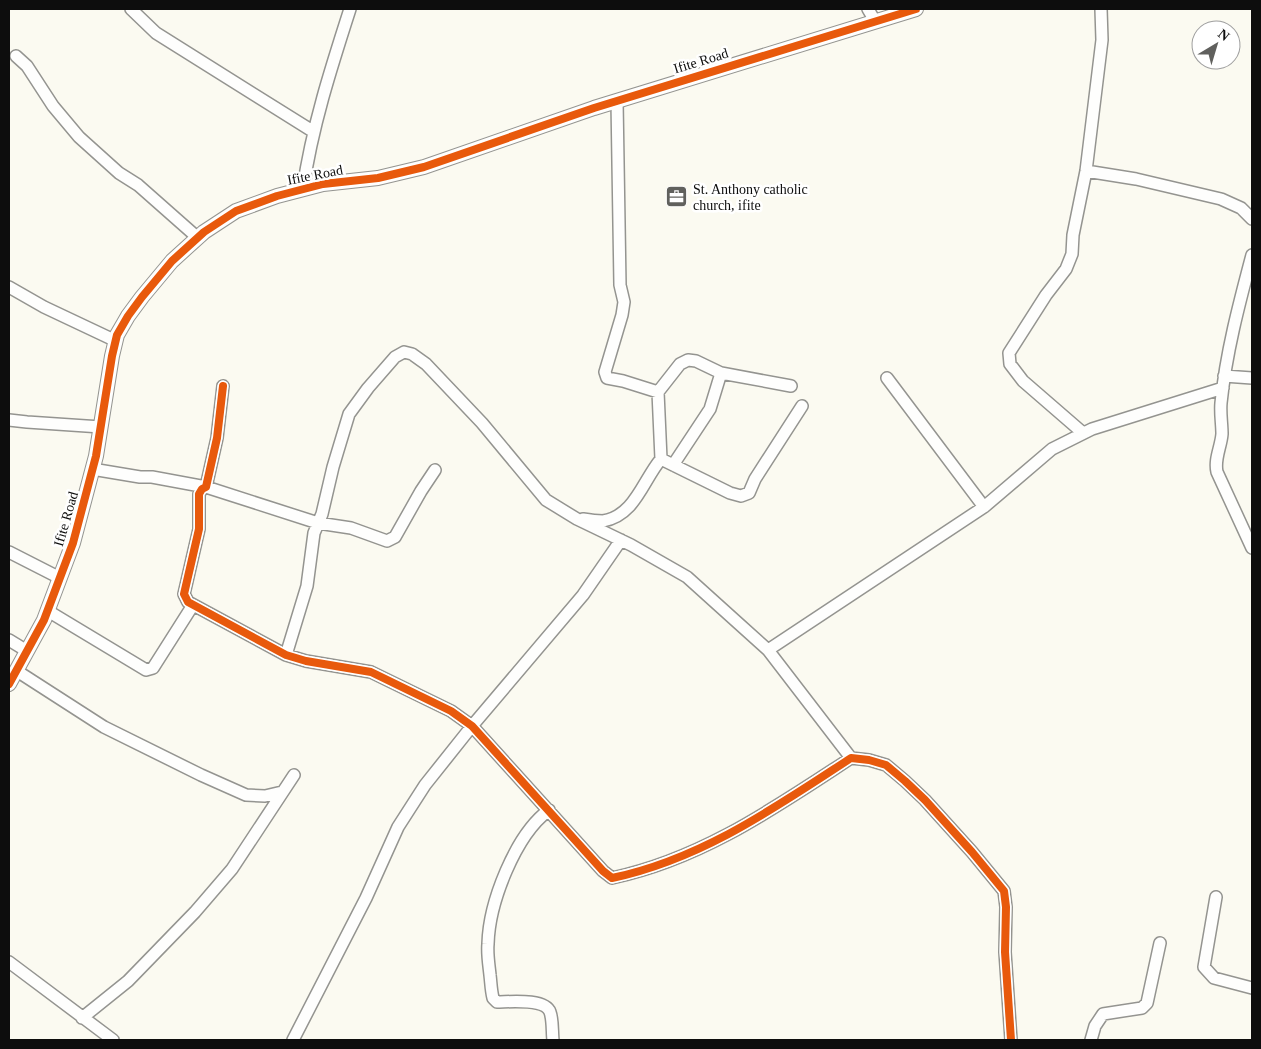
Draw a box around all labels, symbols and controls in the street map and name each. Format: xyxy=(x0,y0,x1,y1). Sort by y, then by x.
north arrow xyxy=(1191,20,1241,70)
text: N xyxy=(1215,26,1232,44)
street label: Ifite Road xyxy=(672,46,730,76)
street label: Ifite Road xyxy=(286,162,344,188)
place label: St. Anthony catholic church, ifite xyxy=(693,182,808,213)
office icon: St. Anthony catholic church, ifite xyxy=(665,185,689,209)
street label: Ifite Road xyxy=(51,490,81,548)

